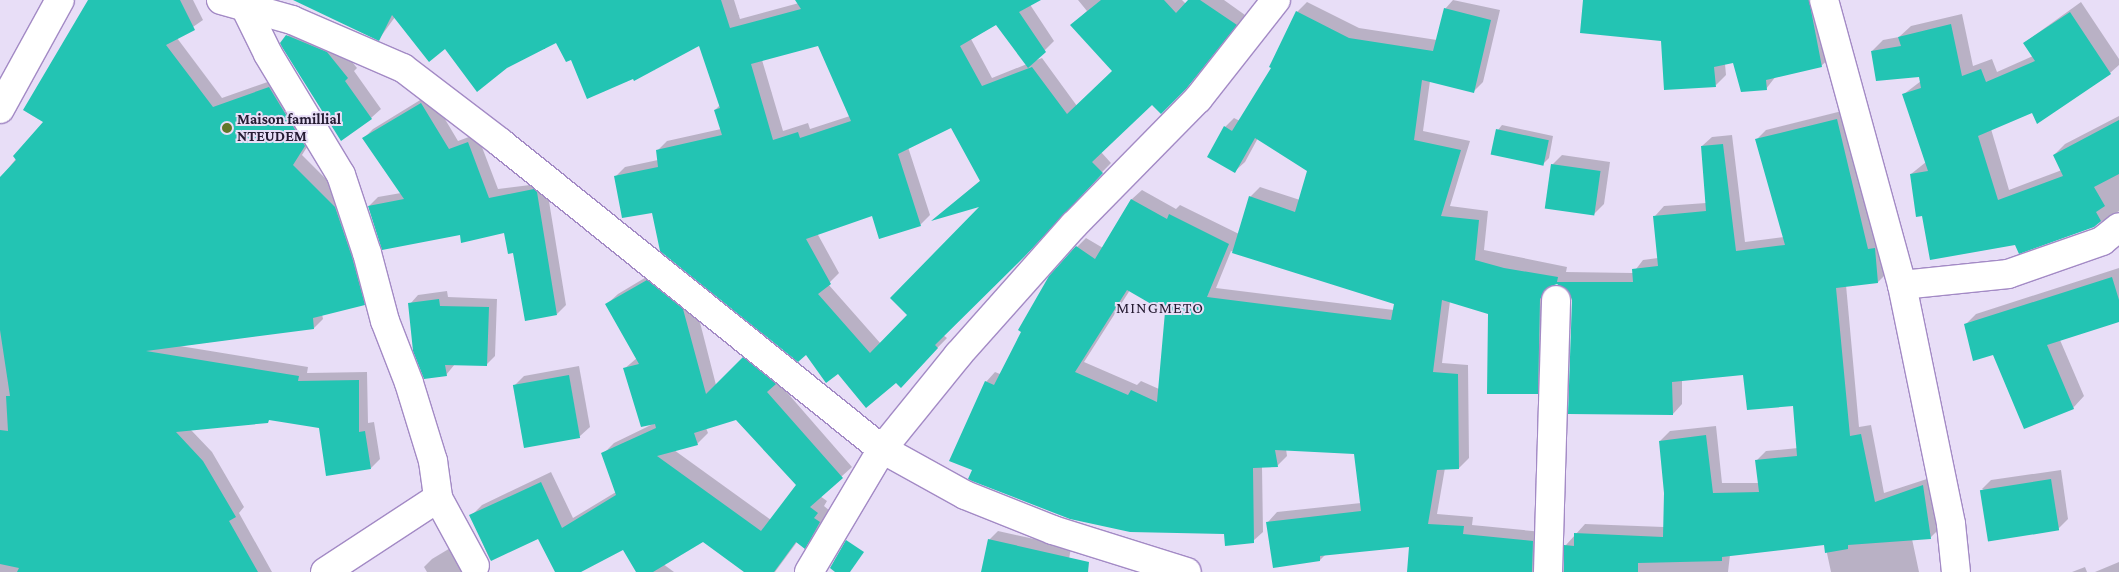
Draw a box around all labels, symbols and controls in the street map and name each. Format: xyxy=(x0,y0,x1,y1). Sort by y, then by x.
place label: Maison famillial NTEUDEM xyxy=(237,110,341,145)
marker: Maison famillial NTEUDEM xyxy=(221,122,233,134)
district label: MINGMETO xyxy=(1115,298,1205,318)

